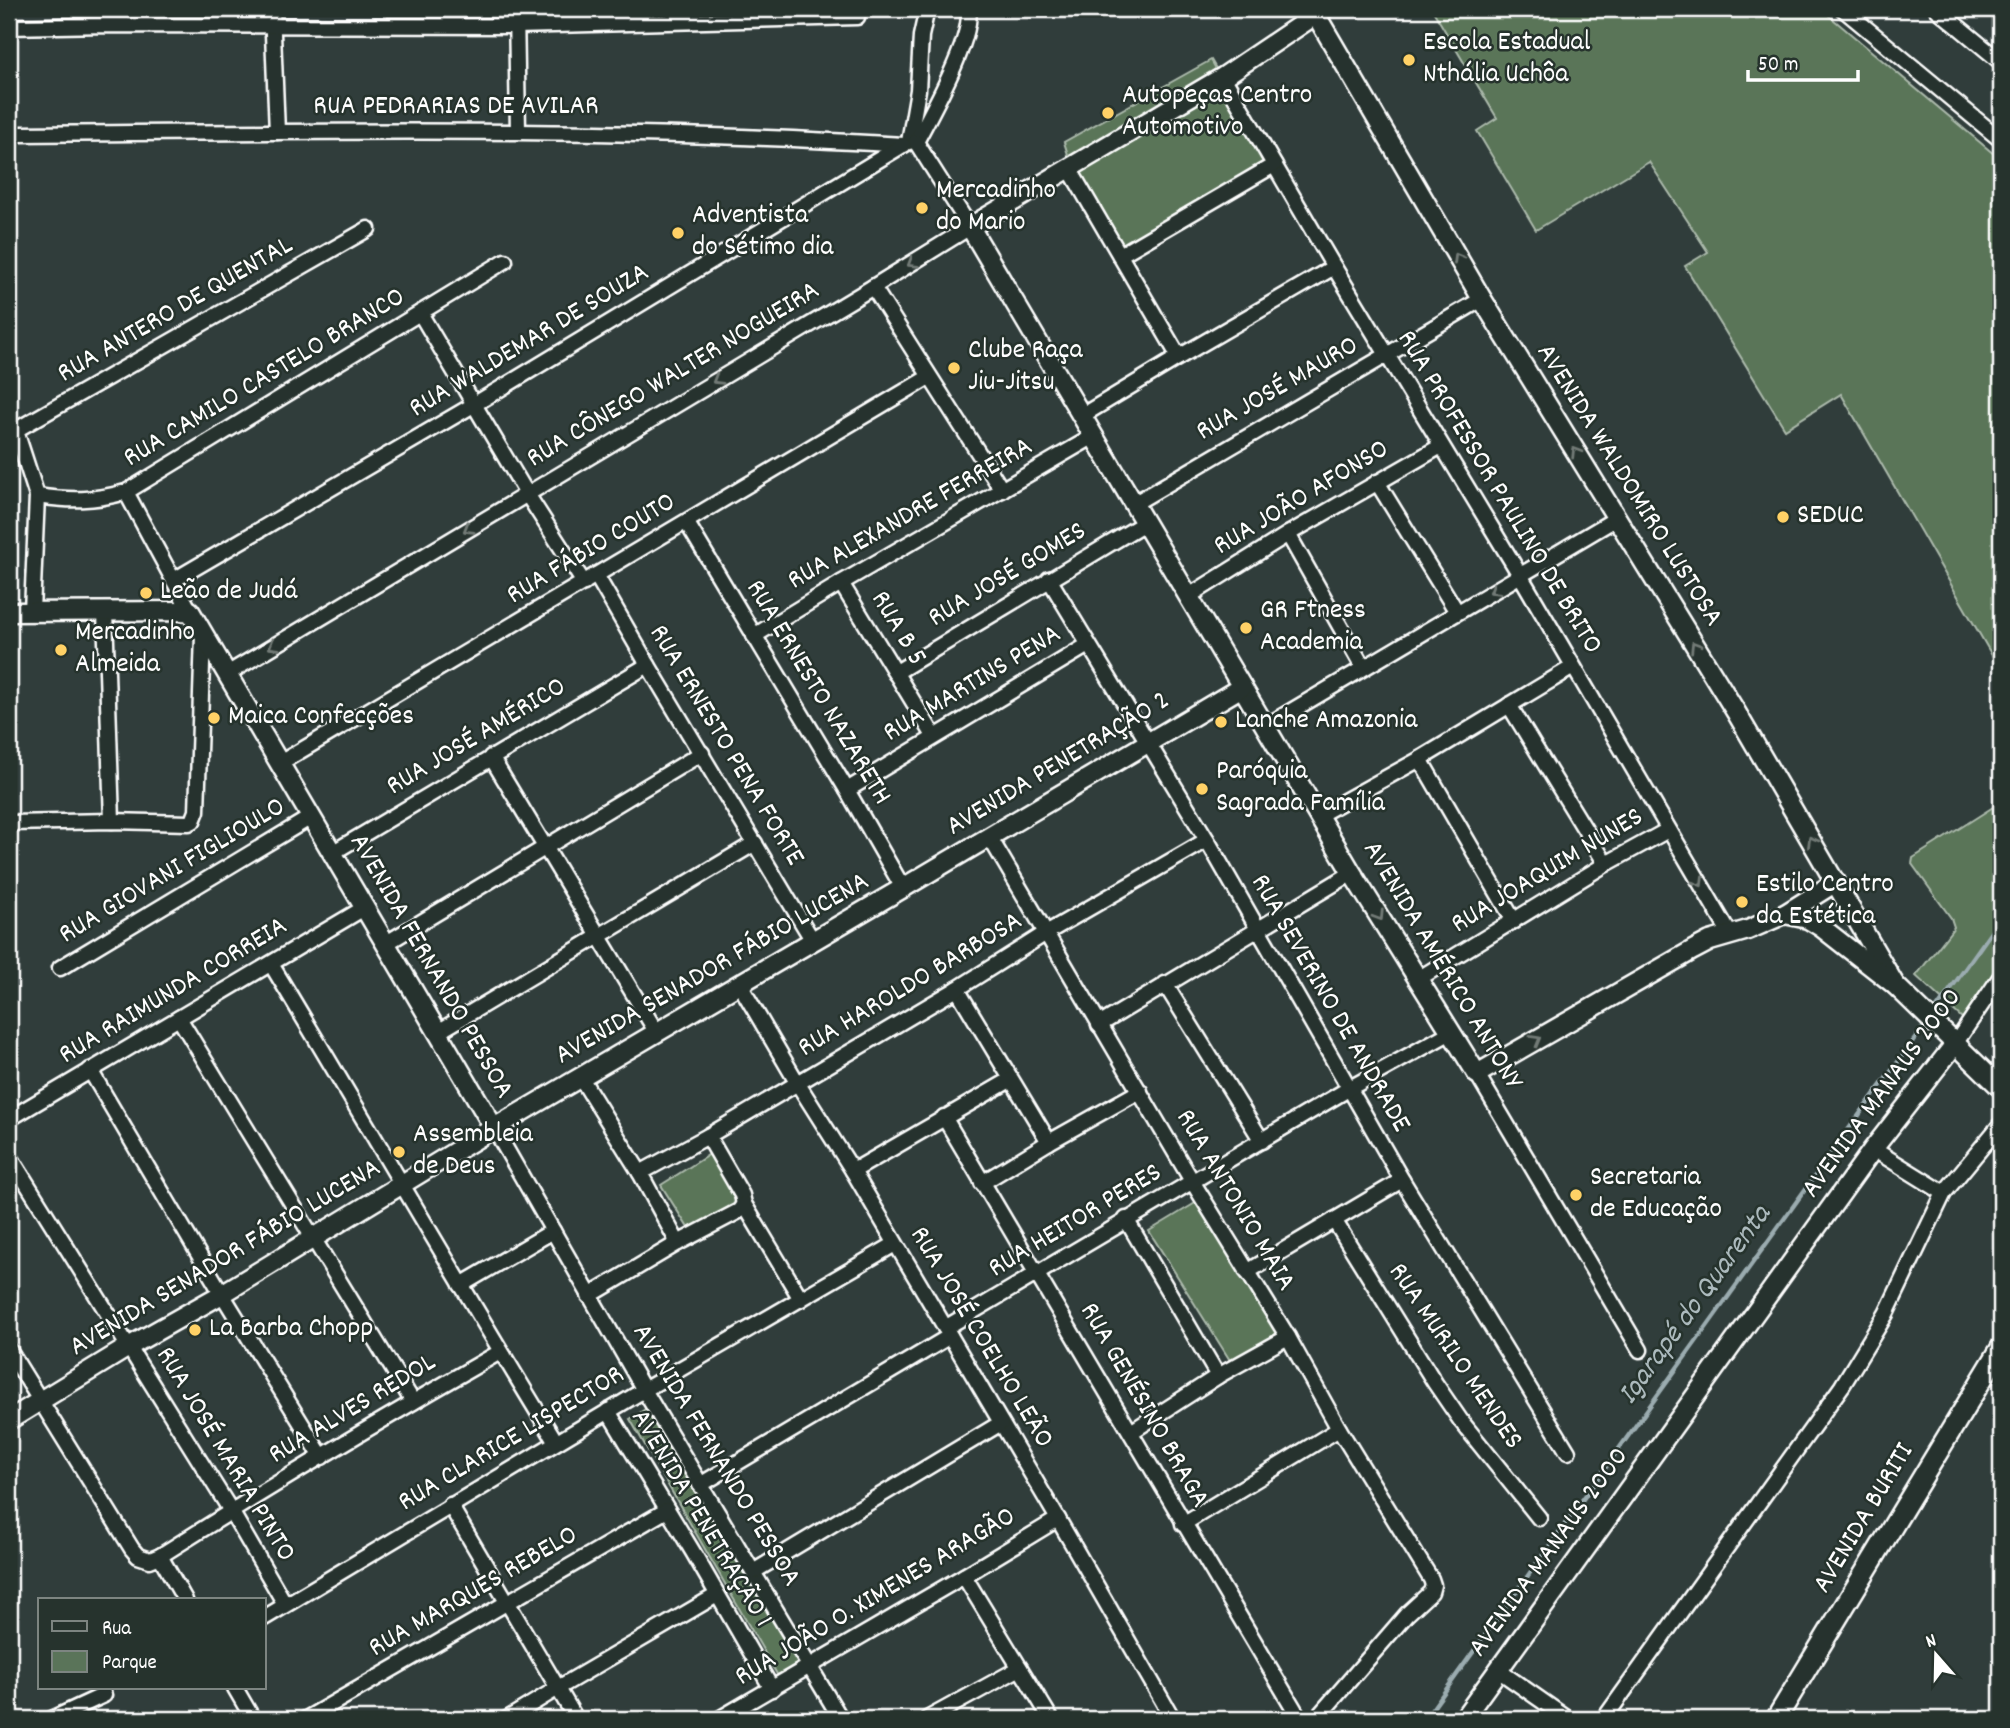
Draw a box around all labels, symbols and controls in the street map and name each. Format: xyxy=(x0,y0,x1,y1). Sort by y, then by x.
place label: Escola Estadual Nthália Uchôa xyxy=(1423,24,1591,96)
scale bar xyxy=(1748,38,1858,82)
text: 50 m xyxy=(1758,51,1798,81)
marker: Escola Estadual Nthália Uchôa xyxy=(1401,52,1417,68)
place label: Autopeças Centro Automotivo xyxy=(1122,77,1312,149)
street label: RUA PEDRARIAS DE AVILAR xyxy=(313,88,599,128)
marker: Autopeças Centro Automotivo xyxy=(1100,105,1116,121)
place label: Mercadinho do Mario xyxy=(936,172,1056,244)
place label: Adventista do Sétimo dia xyxy=(692,197,834,269)
marker: Mercadinho do Mario xyxy=(914,200,930,216)
marker: Adventista do Sétimo dia xyxy=(670,225,686,241)
street label: RUA ANTERO DE QUENTAL xyxy=(51,227,301,395)
one-way arrow xyxy=(1453,252,1466,265)
street label: RUA WALDEMAR DE SOUZA xyxy=(402,254,658,430)
one-way arrow xyxy=(907,254,920,267)
street label: RUA CÔNEGO WALTER NOGUEIRA xyxy=(520,272,828,480)
street label: RUA CAMILO CASTELO BRANCO xyxy=(117,279,413,479)
street label: RUA PROFESSOR PAULINO DE BRITO xyxy=(1385,323,1611,663)
street label: RUA JOSÉ MAURO xyxy=(1189,327,1367,453)
place label: Clube Raça Jiu-Jitsu xyxy=(968,332,1083,404)
street label: AVENIDA WALDOMIRO LUSTOSA xyxy=(1524,337,1732,635)
marker: Clube Raça Jiu-Jitsu xyxy=(946,360,962,376)
one-way arrow xyxy=(712,372,725,385)
street label: RUA ALEXANDRE FERREIRA xyxy=(781,428,1041,602)
street label: RUA JOÃO AFONSO xyxy=(1207,431,1397,567)
one-way arrow xyxy=(1572,447,1585,460)
street label: RUA FÁBIO COUTO xyxy=(500,484,684,616)
place label: SEDUC xyxy=(1797,497,1864,537)
marker: SEDUC xyxy=(1775,509,1791,525)
street label: RUA JOSÉ GOMES xyxy=(921,513,1095,639)
one-way arrow xyxy=(463,521,476,534)
place label: Leão de Judá xyxy=(160,573,298,613)
street label: RUA ERNESTO NAZARETH xyxy=(734,573,900,813)
one-way arrow xyxy=(1489,582,1502,595)
street label: RUA B 5 xyxy=(859,584,935,674)
marker: Leão de Judá xyxy=(138,585,154,601)
place label: GR Ftness Academia xyxy=(1260,592,1366,664)
place label: Mercadinho Almeida xyxy=(75,614,195,686)
street label: RUA MARTINS PENA xyxy=(876,616,1070,754)
street label: RUA ERNESTO PENA FORTE xyxy=(637,618,813,874)
marker: GR Ftness Academia xyxy=(1238,620,1254,636)
one-way arrow xyxy=(268,638,281,651)
one-way arrow xyxy=(1691,641,1704,654)
marker: Mercadinho Almeida xyxy=(53,642,69,658)
street label: RUA JOSÉ AMÉRICO xyxy=(380,669,574,807)
street label: AVENIDA PENETRAÇÃO 2 xyxy=(940,682,1178,848)
place label: Maica Confecções xyxy=(228,698,414,738)
place label: Lanche Amazonia xyxy=(1235,702,1418,742)
marker: Maica Confecções xyxy=(206,710,222,726)
marker: Lanche Amazonia xyxy=(1213,714,1229,730)
place label: Paróquia Sagrada Família xyxy=(1216,753,1386,825)
marker: Paróquia Sagrada Família xyxy=(1194,781,1210,797)
street label: RUA GIOVANI FIGLIOULO xyxy=(52,788,294,956)
street label: RUA JOAQUIM NUNES xyxy=(1444,799,1652,945)
street label: AVENIDA FERNANDO PESSOA xyxy=(338,827,522,1107)
street label: AVENIDA AMÉRICO ANTONY xyxy=(1351,834,1532,1099)
one-way arrow xyxy=(1807,836,1820,849)
street label: AVENIDA SENADOR FÁBIO LUCENA xyxy=(548,863,878,1077)
place label: Estilo Centro da Estética xyxy=(1756,866,1894,938)
street label: RUA SEVERINO DE ANDRADE xyxy=(1239,868,1419,1141)
one-way arrow xyxy=(1691,874,1704,887)
marker: Estilo Centro da Estética xyxy=(1734,894,1750,910)
street label: RUA HAROLDO BARBOSA xyxy=(791,903,1031,1069)
street label: RUA RAIMUNDA CORREIA xyxy=(52,908,296,1076)
one-way arrow xyxy=(1371,909,1384,922)
street label: AVENIDA MANAUS 2000 xyxy=(1793,981,1973,1207)
one-way arrow xyxy=(1529,1035,1541,1048)
street label: RUA ANTONIO MAIA xyxy=(1164,1102,1304,1300)
place label: Assembleia de Deus xyxy=(413,1116,534,1188)
marker: Assembleia de Deus xyxy=(391,1144,407,1160)
street label: AVENIDA SENADOR FÁBIO LUCENA xyxy=(63,1150,389,1368)
street label: RUA HEITOR PERES xyxy=(982,1154,1170,1290)
place label: Secretaria de Educação xyxy=(1590,1159,1722,1231)
marker: Secretaria de Educação xyxy=(1568,1187,1584,1203)
water label: Igarapé do Quarenta xyxy=(1609,1196,1784,1415)
street label: RUA JOSÉ COELHO LEÃO xyxy=(898,1220,1062,1456)
street label: RUA MURILO MENDES xyxy=(1377,1256,1531,1458)
street label: RUA GENÉSINO BRAGA xyxy=(1068,1296,1218,1516)
place label: La Barba Chopp xyxy=(209,1310,373,1350)
street label: AVENIDA FERNANDO PESSOA xyxy=(621,1317,809,1595)
marker: La Barba Chopp xyxy=(187,1322,203,1338)
street label: RUA JOSÉ MARIA PINTO xyxy=(144,1340,304,1570)
street label: RUA ALVES REDOL xyxy=(262,1344,444,1476)
street label: RUA CLARICE LISPECTOR xyxy=(391,1357,633,1523)
street label: AVENIDA PENETRAÇÃO 1 xyxy=(619,1402,781,1636)
street label: AVENIDA BURITI xyxy=(1804,1436,1926,1602)
street label: AVENIDA MANAUS 2000 xyxy=(1460,1440,1640,1666)
street label: RUA JOÃO O. XIMENES ARAGÃO xyxy=(728,1498,1024,1698)
street label: RUA MARQUES REBELO xyxy=(362,1517,586,1669)
legend xyxy=(38,1598,266,1690)
text: Rua xyxy=(102,1615,132,1645)
north arrow xyxy=(1902,1620,1972,1690)
text: N xyxy=(1922,1628,1940,1657)
text: Parque xyxy=(102,1649,157,1679)

